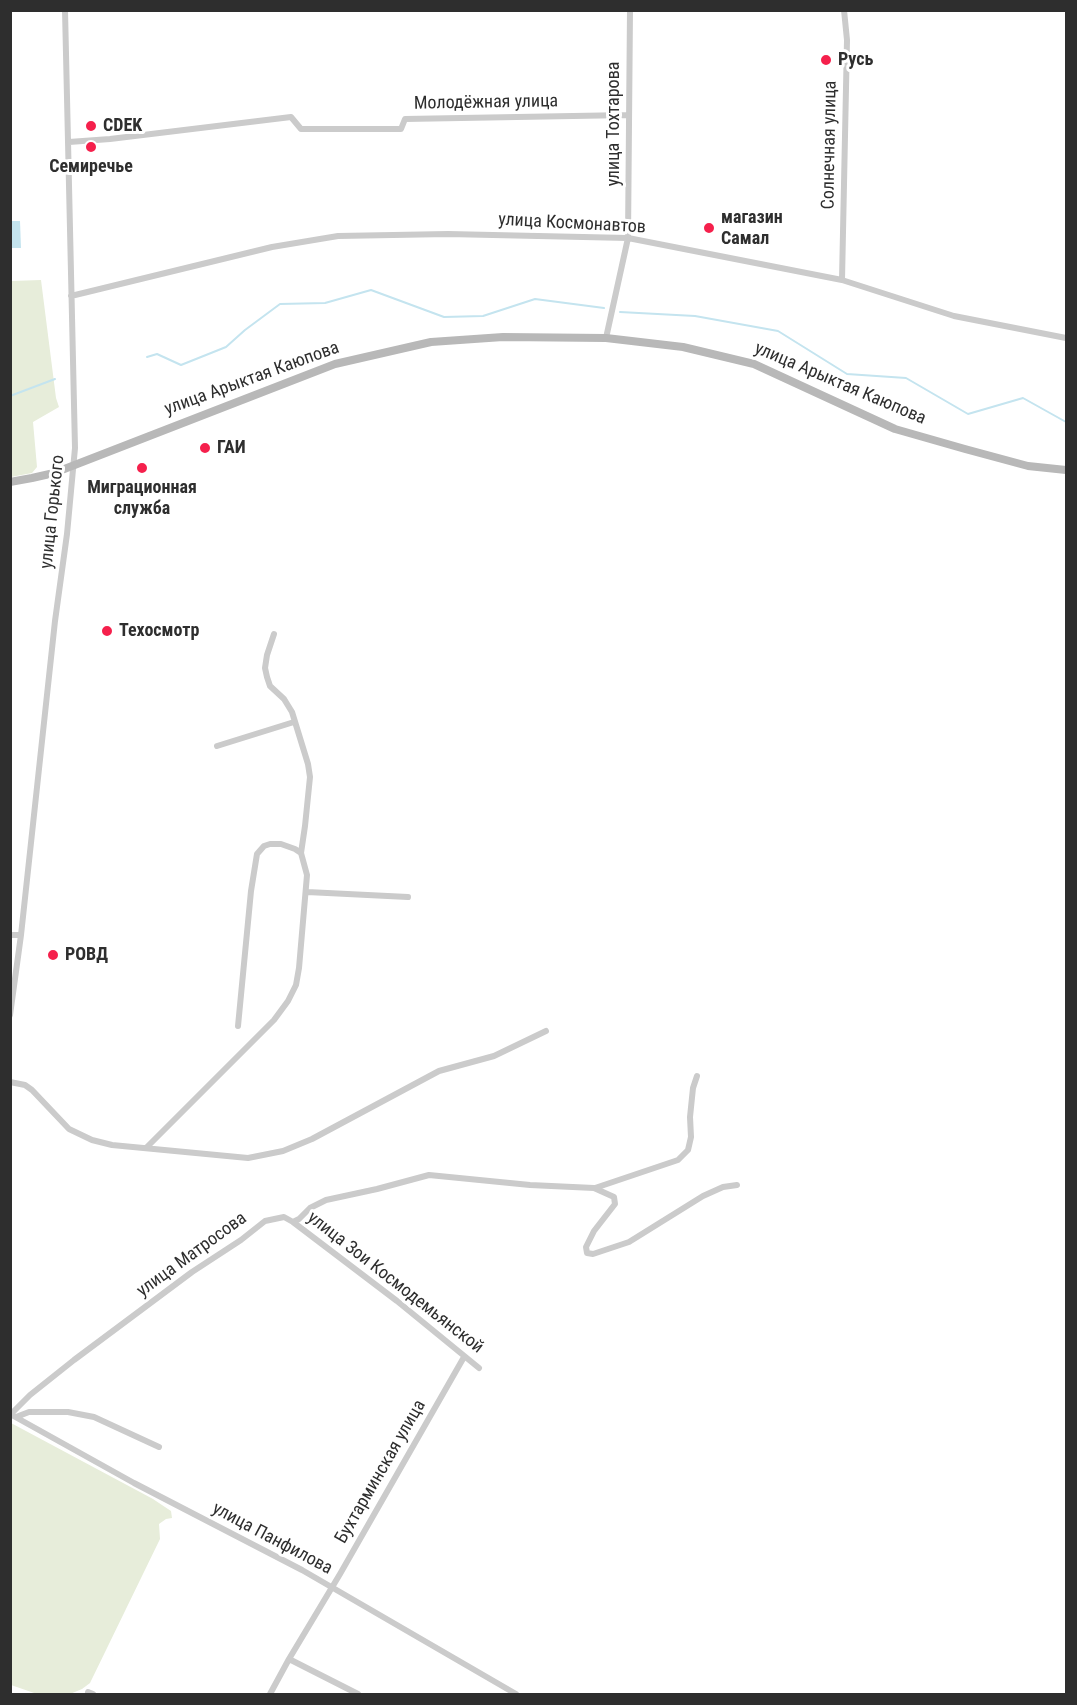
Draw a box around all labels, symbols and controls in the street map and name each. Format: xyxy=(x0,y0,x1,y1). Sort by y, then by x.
place label: Русь xyxy=(838,49,873,71)
marker: Русь xyxy=(819,53,833,67)
street label: улица Тохтарова xyxy=(603,62,625,186)
street label: Солнечная улица xyxy=(818,80,842,210)
street label: Молодёжная улица xyxy=(414,91,558,115)
place label: CDEK xyxy=(103,115,142,137)
marker: CDEK xyxy=(84,119,98,133)
marker: Семиречье xyxy=(84,140,98,154)
place label: Семиречье xyxy=(49,156,133,178)
place label: магазин Самал xyxy=(721,207,783,250)
street label: улица Космонавтов xyxy=(498,209,646,239)
marker: магазин Самал xyxy=(702,221,716,235)
street label: улица Арыктая Каюпова xyxy=(162,337,342,421)
street label: улица Арыктая Каюпова xyxy=(751,338,929,430)
place label: ГАИ xyxy=(217,437,246,459)
marker: ГАИ xyxy=(198,441,212,455)
street label: улица Горького xyxy=(36,454,70,570)
marker: Миграционная служба xyxy=(135,461,149,475)
place label: Миграционная служба xyxy=(87,477,197,520)
place label: Техосмотр xyxy=(119,620,199,642)
marker: Техосмотр xyxy=(100,624,114,638)
place label: РОВД xyxy=(65,944,108,966)
marker: РОВД xyxy=(46,948,60,962)
street label: улица Зои Космодемьянской xyxy=(303,1207,487,1359)
street label: улица Матросова xyxy=(133,1208,251,1302)
street label: Бухтарминская улица xyxy=(331,1396,431,1548)
street label: улица Панфилова xyxy=(208,1498,336,1580)

